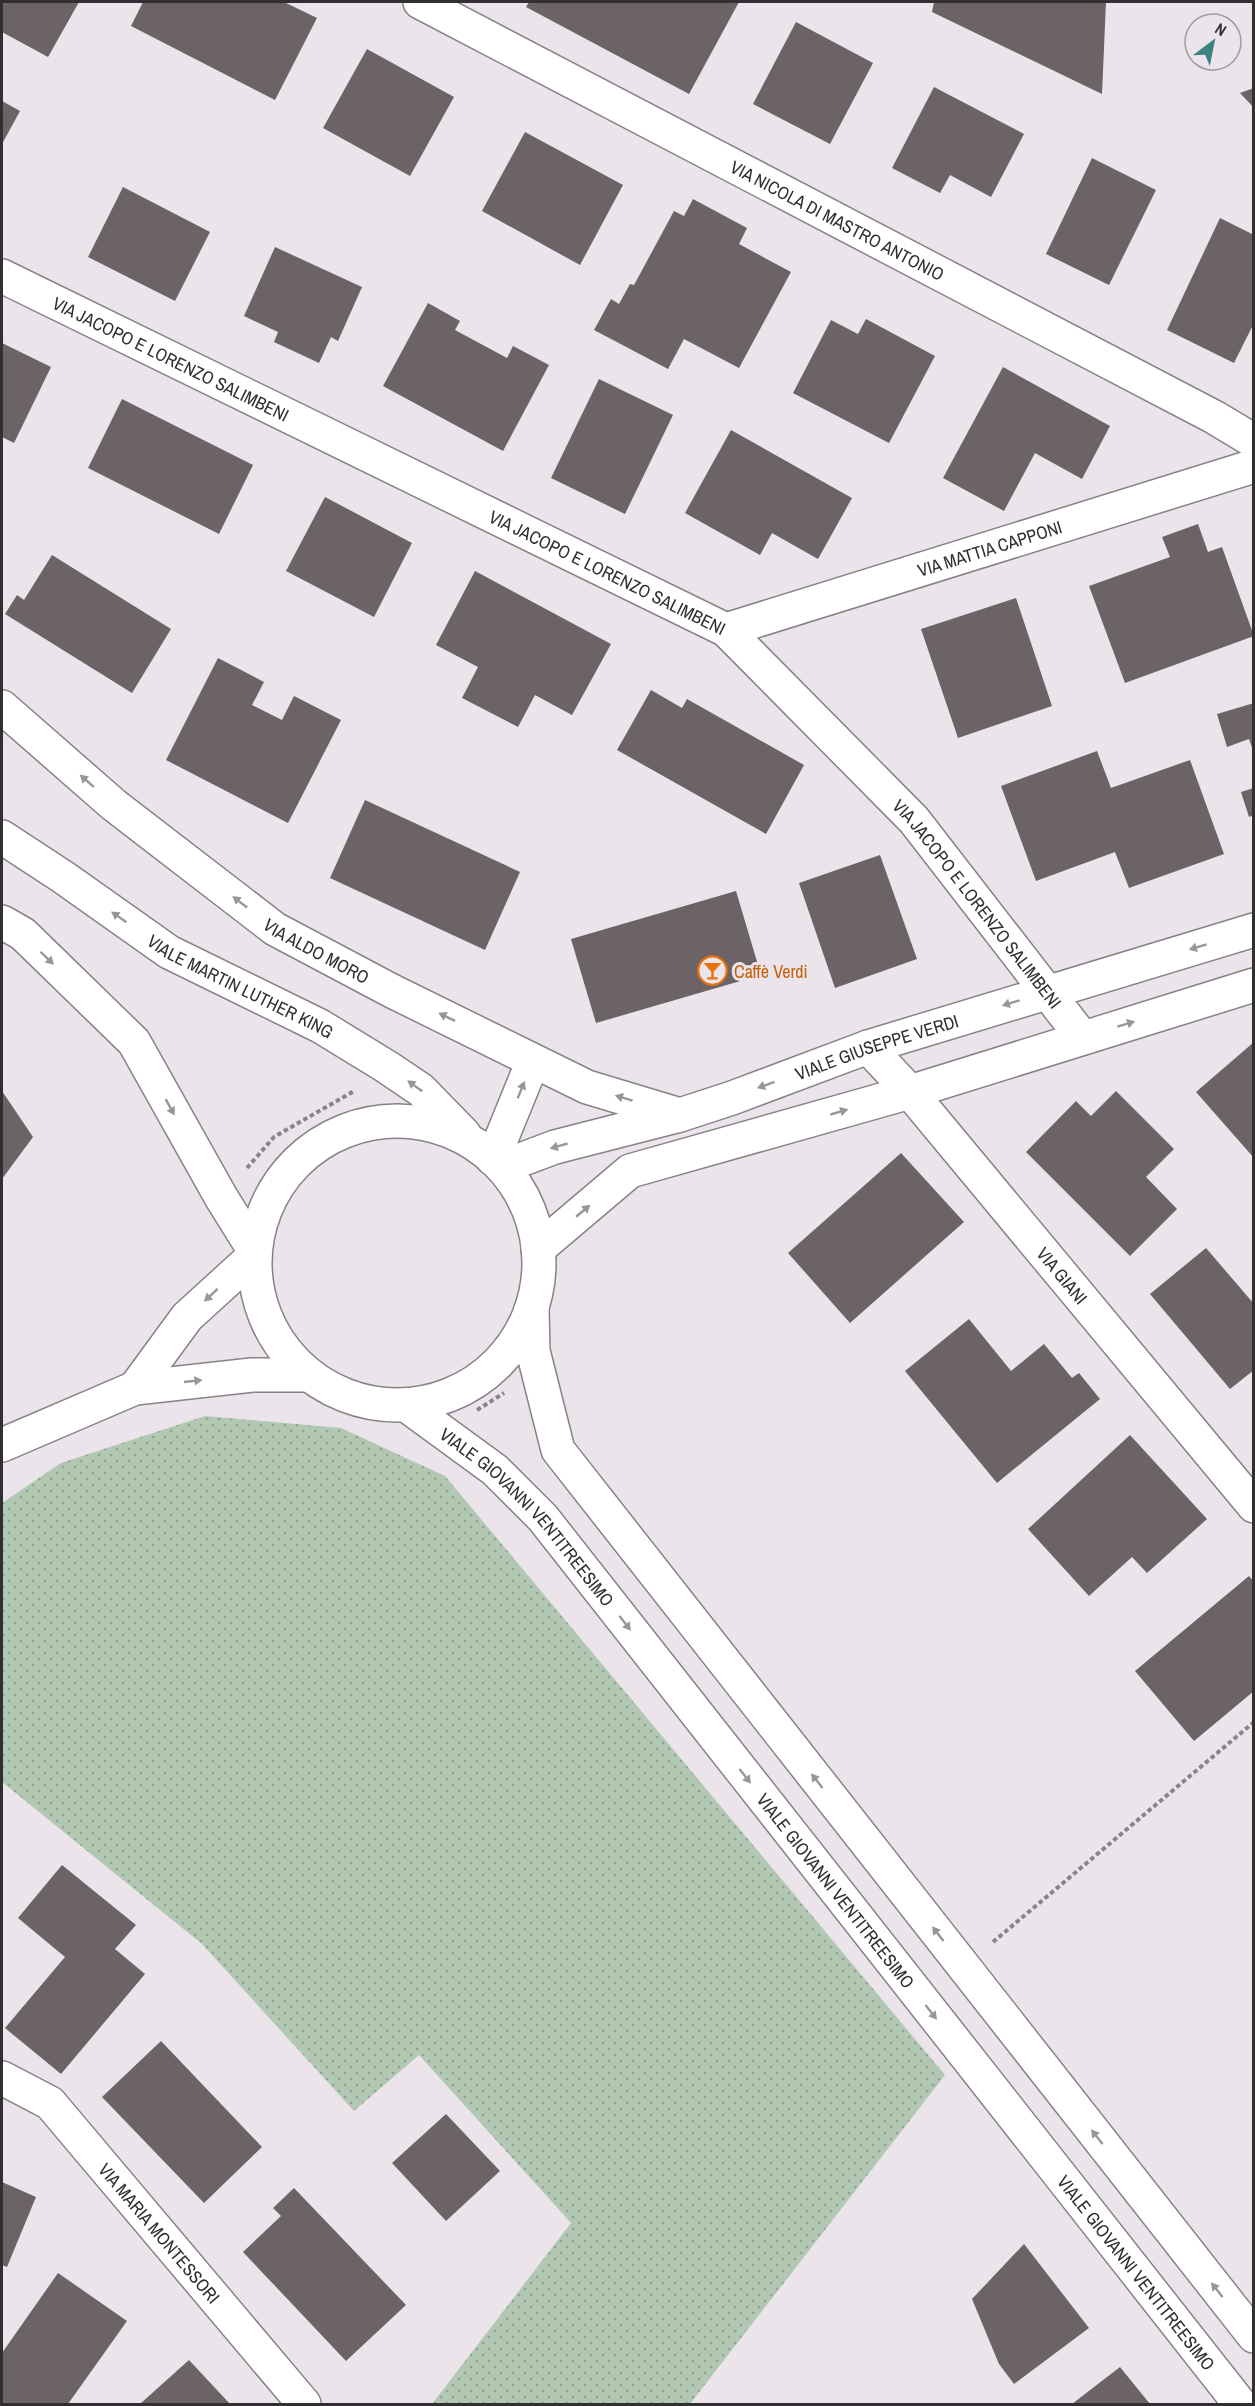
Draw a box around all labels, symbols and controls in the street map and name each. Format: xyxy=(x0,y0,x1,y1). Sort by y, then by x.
north arrow xyxy=(1183,12,1243,72)
text: N xyxy=(1211,17,1231,41)
street label: VIA NICOLA DI MASTRO ANTONIO xyxy=(726,154,949,286)
street label: VIA JACOPO E LORENZO SALIMBENI xyxy=(48,290,293,427)
street label: VIA JACOPO E LORENZO SALIMBENI xyxy=(485,504,730,640)
street label: VIA MATTIA CAPPONI xyxy=(914,514,1065,582)
one-way arrow xyxy=(80,775,95,788)
street label: VIA JACOPO E LORENZO SALIMBENI xyxy=(887,793,1068,1013)
one-way arrow xyxy=(233,896,249,908)
one-way arrow xyxy=(111,912,127,923)
street label: VIA ALDO MORO xyxy=(258,912,374,989)
street label: VIALE MARTIN LUTHER KING xyxy=(142,928,338,1044)
one-way arrow xyxy=(1188,942,1206,952)
one-way arrow xyxy=(40,951,55,965)
bar icon: Caffè Verdi xyxy=(697,955,729,987)
place label: Caffè Verdi xyxy=(734,959,808,984)
one-way arrow xyxy=(1002,999,1020,1008)
street label: VIALE GIUSEPPE VERDI xyxy=(791,1008,961,1086)
one-way arrow xyxy=(438,1013,455,1022)
one-way arrow xyxy=(1117,1019,1135,1028)
one-way arrow xyxy=(408,1080,424,1092)
one-way arrow xyxy=(757,1080,775,1090)
one-way arrow xyxy=(517,1081,526,1099)
one-way arrow xyxy=(615,1093,633,1102)
one-way arrow xyxy=(165,1099,175,1116)
one-way arrow xyxy=(830,1107,848,1116)
one-way arrow xyxy=(550,1142,568,1151)
one-way arrow xyxy=(575,1205,590,1218)
street label: VIA GIANI xyxy=(1031,1242,1094,1309)
one-way arrow xyxy=(204,1288,219,1301)
one-way arrow xyxy=(184,1377,203,1386)
street label: VIALE GIOVANNI VENTITREESIMO xyxy=(435,1421,620,1611)
one-way arrow xyxy=(618,1615,630,1630)
one-way arrow xyxy=(739,1768,752,1784)
one-way arrow xyxy=(812,1773,824,1788)
street label: VIALE GIOVANNI VENTITREESIMO xyxy=(751,1788,921,1993)
one-way arrow xyxy=(931,1926,944,1942)
one-way arrow xyxy=(924,2004,936,2019)
one-way arrow xyxy=(1091,2129,1103,2145)
street label: VIA MARIA MONTESSORI xyxy=(93,2157,226,2308)
street label: VIALE GIOVANNI VENTITREESIMO xyxy=(1052,2170,1221,2375)
one-way arrow xyxy=(1212,2283,1224,2298)

